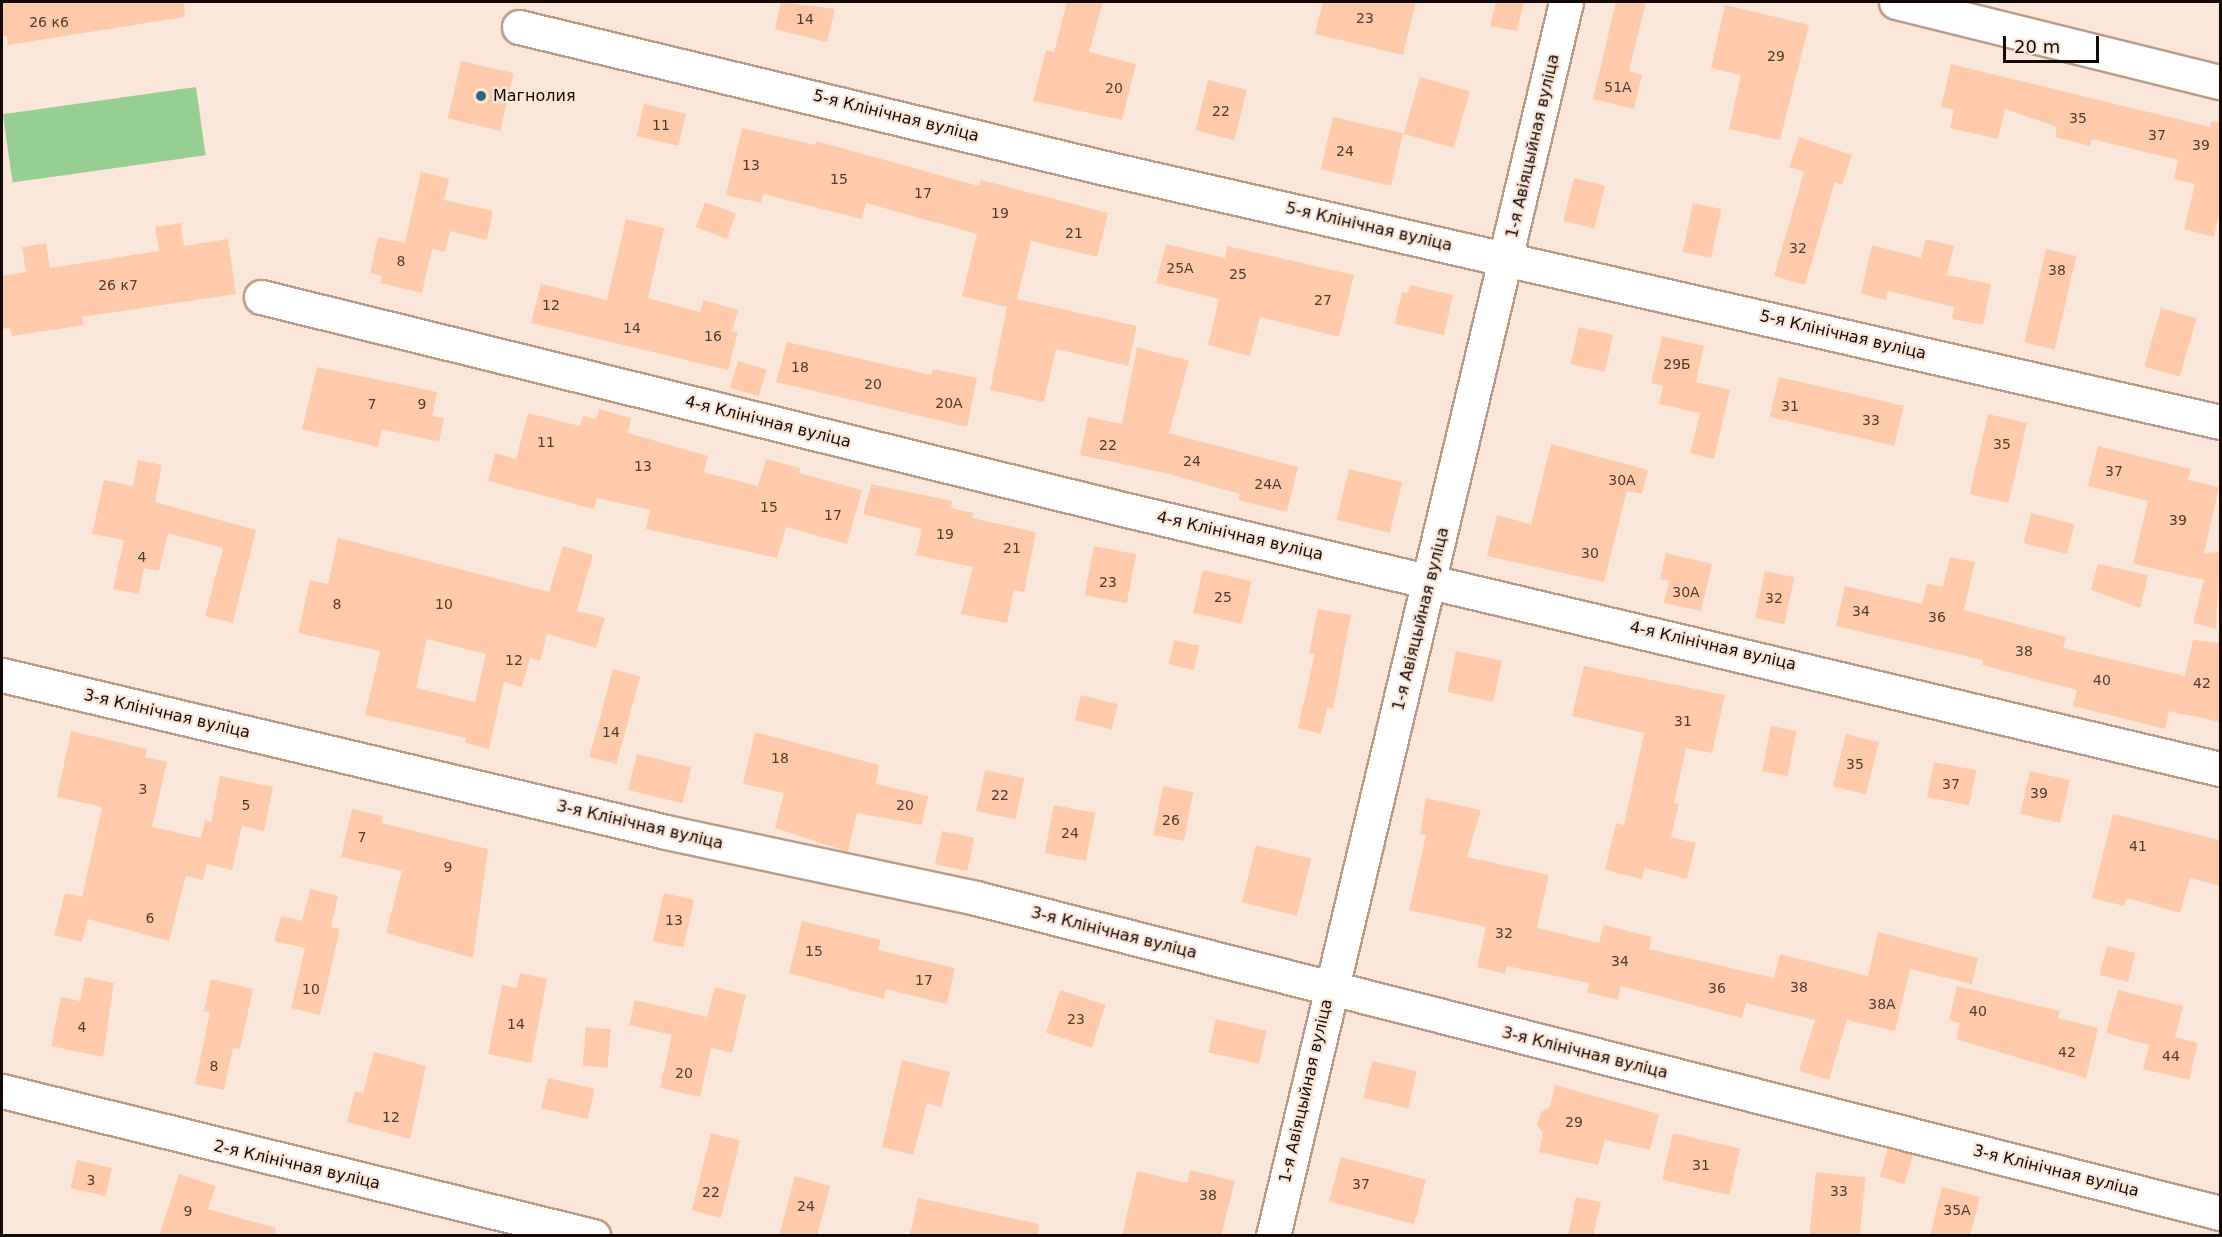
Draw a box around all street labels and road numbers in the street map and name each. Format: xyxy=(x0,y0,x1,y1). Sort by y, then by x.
street label: 1-я Авіяцыйная вуліца xyxy=(1502,52,1564,240)
street label: 5-я Клінічная вуліца xyxy=(811,86,981,146)
street label: 5-я Клінічная вуліца xyxy=(1284,198,1454,256)
street label: 5-я Клінічная вуліца xyxy=(1758,306,1928,364)
street label: 4-я Клінічная вуліца xyxy=(683,392,853,452)
street label: 4-я Клінічная вуліца xyxy=(1155,507,1325,565)
street label: 1-я Авіяцыйная вуліца xyxy=(1389,525,1453,713)
street label: 4-я Клінічная вуліца xyxy=(1628,617,1798,675)
street label: 3-я Клінічная вуліца xyxy=(82,685,252,743)
street label: 3-я Клінічная вуліца xyxy=(555,796,725,854)
street label: 3-я Клінічная вуліца xyxy=(1029,903,1199,963)
street label: 1-я Авіяцыйная вуліца xyxy=(1275,997,1337,1185)
street label: 3-я Клінічная вуліца xyxy=(1500,1023,1670,1083)
street label: 2-я Клінічная вуліца xyxy=(212,1136,382,1194)
street label: 3-я Клінічная вуліца xyxy=(1971,1141,2141,1201)

